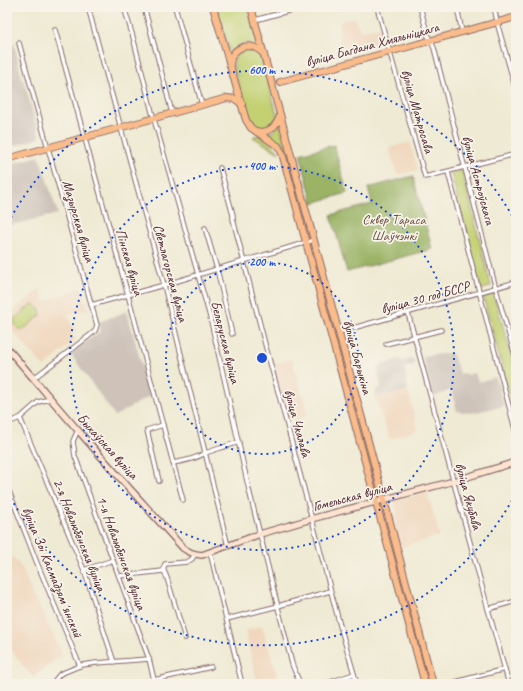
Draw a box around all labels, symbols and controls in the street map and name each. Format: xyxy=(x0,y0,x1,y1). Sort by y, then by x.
street label: вуліца Багдана Хмяльніцкага xyxy=(304,18,442,70)
text: 600 m xyxy=(249,62,276,78)
street label: вуліца Матросава xyxy=(397,67,438,156)
street label: вуліца Астроўскага xyxy=(458,134,499,228)
text: 400 m xyxy=(249,158,276,174)
street label: Мазырская вуліца xyxy=(59,178,99,265)
park label: Сквер Тараса Шаўчэнкі xyxy=(362,211,427,244)
street label: Светлагорская вуліца xyxy=(149,223,192,325)
street label: Пінская вуліца xyxy=(112,227,147,298)
text: 200 m xyxy=(249,254,276,270)
street label: вуліца 30 год БССР xyxy=(379,277,473,317)
street label: Беларуская вуліца xyxy=(207,299,244,386)
street label: вуліца Барыкіна xyxy=(339,318,376,397)
centre of rings xyxy=(255,351,269,365)
street label: вуліца Чкалава xyxy=(280,387,315,460)
street label: Быхаўская вуліца xyxy=(74,410,142,484)
street label: вуліца Якубава xyxy=(451,461,486,532)
street label: 2-я Новалюбенская вуліца xyxy=(49,476,110,595)
street label: Гомельская вуліца xyxy=(311,478,394,515)
street label: 1-я Новалюбенская вуліца xyxy=(93,494,150,613)
street label: вуліца Зоі Касмадзямʼянскай xyxy=(19,504,87,641)

